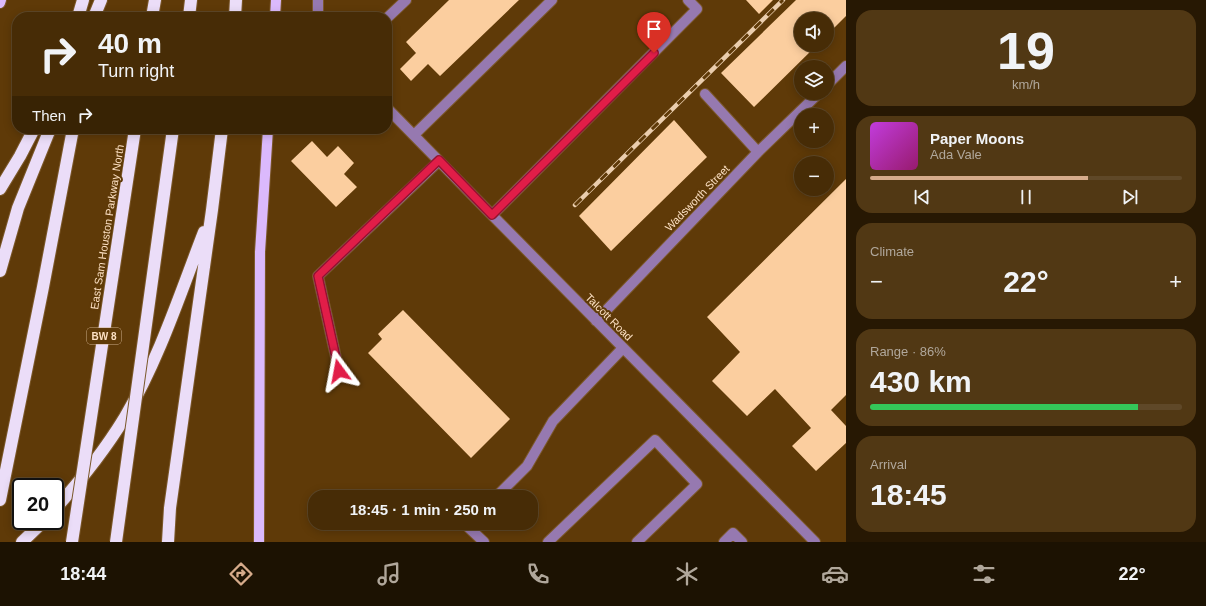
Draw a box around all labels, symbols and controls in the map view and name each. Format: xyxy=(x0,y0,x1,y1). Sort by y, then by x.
pin xyxy=(637,12,671,53)
map controls xyxy=(794,12,834,196)
button: sound xyxy=(794,12,834,52)
icon: arrive xyxy=(643,18,665,40)
text: 19 xyxy=(997,22,1055,80)
icon: right xyxy=(32,28,84,80)
text: 40 m xyxy=(98,28,162,59)
button: layers xyxy=(794,60,834,100)
text: Turn right xyxy=(98,61,174,81)
text: km/h xyxy=(1012,77,1040,92)
icon: right xyxy=(74,104,96,126)
text: Then xyxy=(32,107,66,124)
button: + xyxy=(794,108,834,148)
text: Paper Moons xyxy=(930,130,1024,147)
street label: East Sam Houston Parkway North xyxy=(88,144,126,310)
text: Ada Vale xyxy=(930,147,982,162)
button: − xyxy=(794,156,834,196)
street label: Wadsworth Street xyxy=(662,163,732,233)
icon: previous xyxy=(911,186,933,208)
icon: pause xyxy=(1015,186,1037,208)
icon: next xyxy=(1119,186,1141,208)
text: Climate xyxy=(870,244,914,259)
text: 22° xyxy=(1003,265,1049,298)
text: − xyxy=(870,269,883,294)
text: + xyxy=(1169,269,1182,294)
street label: Talcott Road xyxy=(583,291,635,343)
road number: BW 8 xyxy=(87,328,121,344)
text: Range · 86% xyxy=(870,344,946,359)
position arrow xyxy=(318,350,360,392)
text: 430 km xyxy=(870,365,972,398)
text: Arrival xyxy=(870,457,907,472)
speed limit sign: 20 xyxy=(12,478,64,530)
text: 18:45 xyxy=(870,478,947,511)
text: 18:45 · 1 min · 250 m xyxy=(350,501,496,518)
icon: directions xyxy=(227,560,255,588)
icon: music xyxy=(375,560,403,588)
icon: phone xyxy=(524,560,552,588)
icon: climate xyxy=(673,560,701,588)
icon: car xyxy=(821,560,849,588)
icon: filters xyxy=(970,560,998,588)
text: 18:44 xyxy=(60,564,106,584)
text: 22° xyxy=(1118,564,1146,584)

